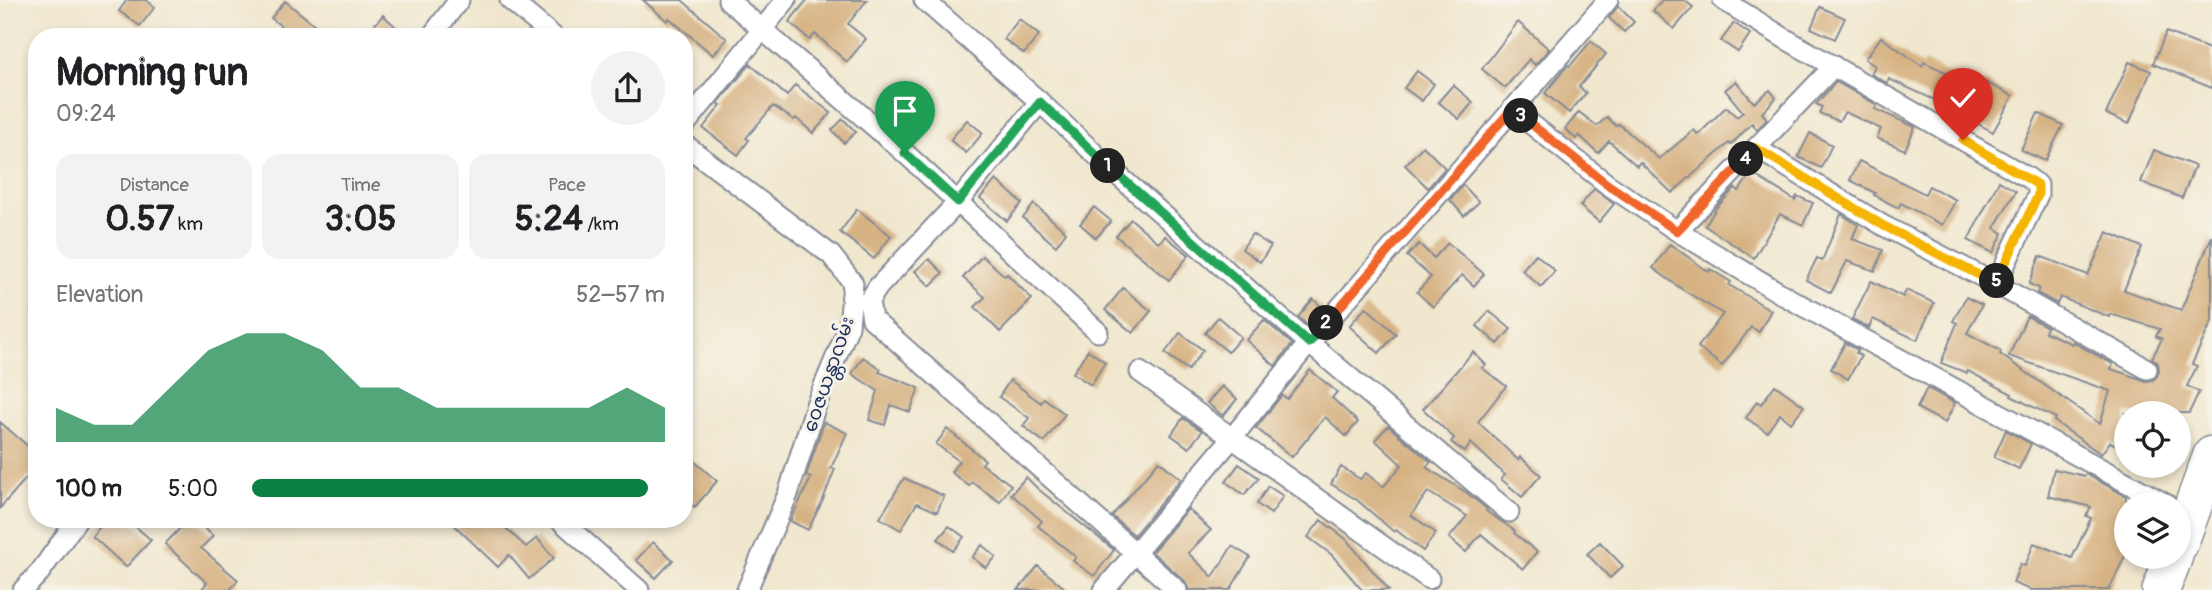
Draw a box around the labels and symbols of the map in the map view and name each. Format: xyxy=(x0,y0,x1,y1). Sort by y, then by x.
pin xyxy=(1933,68,1993,140)
pin xyxy=(875,81,935,153)
pin: 3 xyxy=(1504,99,1538,134)
pin: 4 xyxy=(1728,142,1764,176)
pin: 1 xyxy=(1090,148,1126,184)
pin: 5 xyxy=(1980,264,2014,298)
pin: 2 xyxy=(1308,306,1344,340)
street label: ဝေဇယန္တာလမ်း xyxy=(795,313,863,436)

